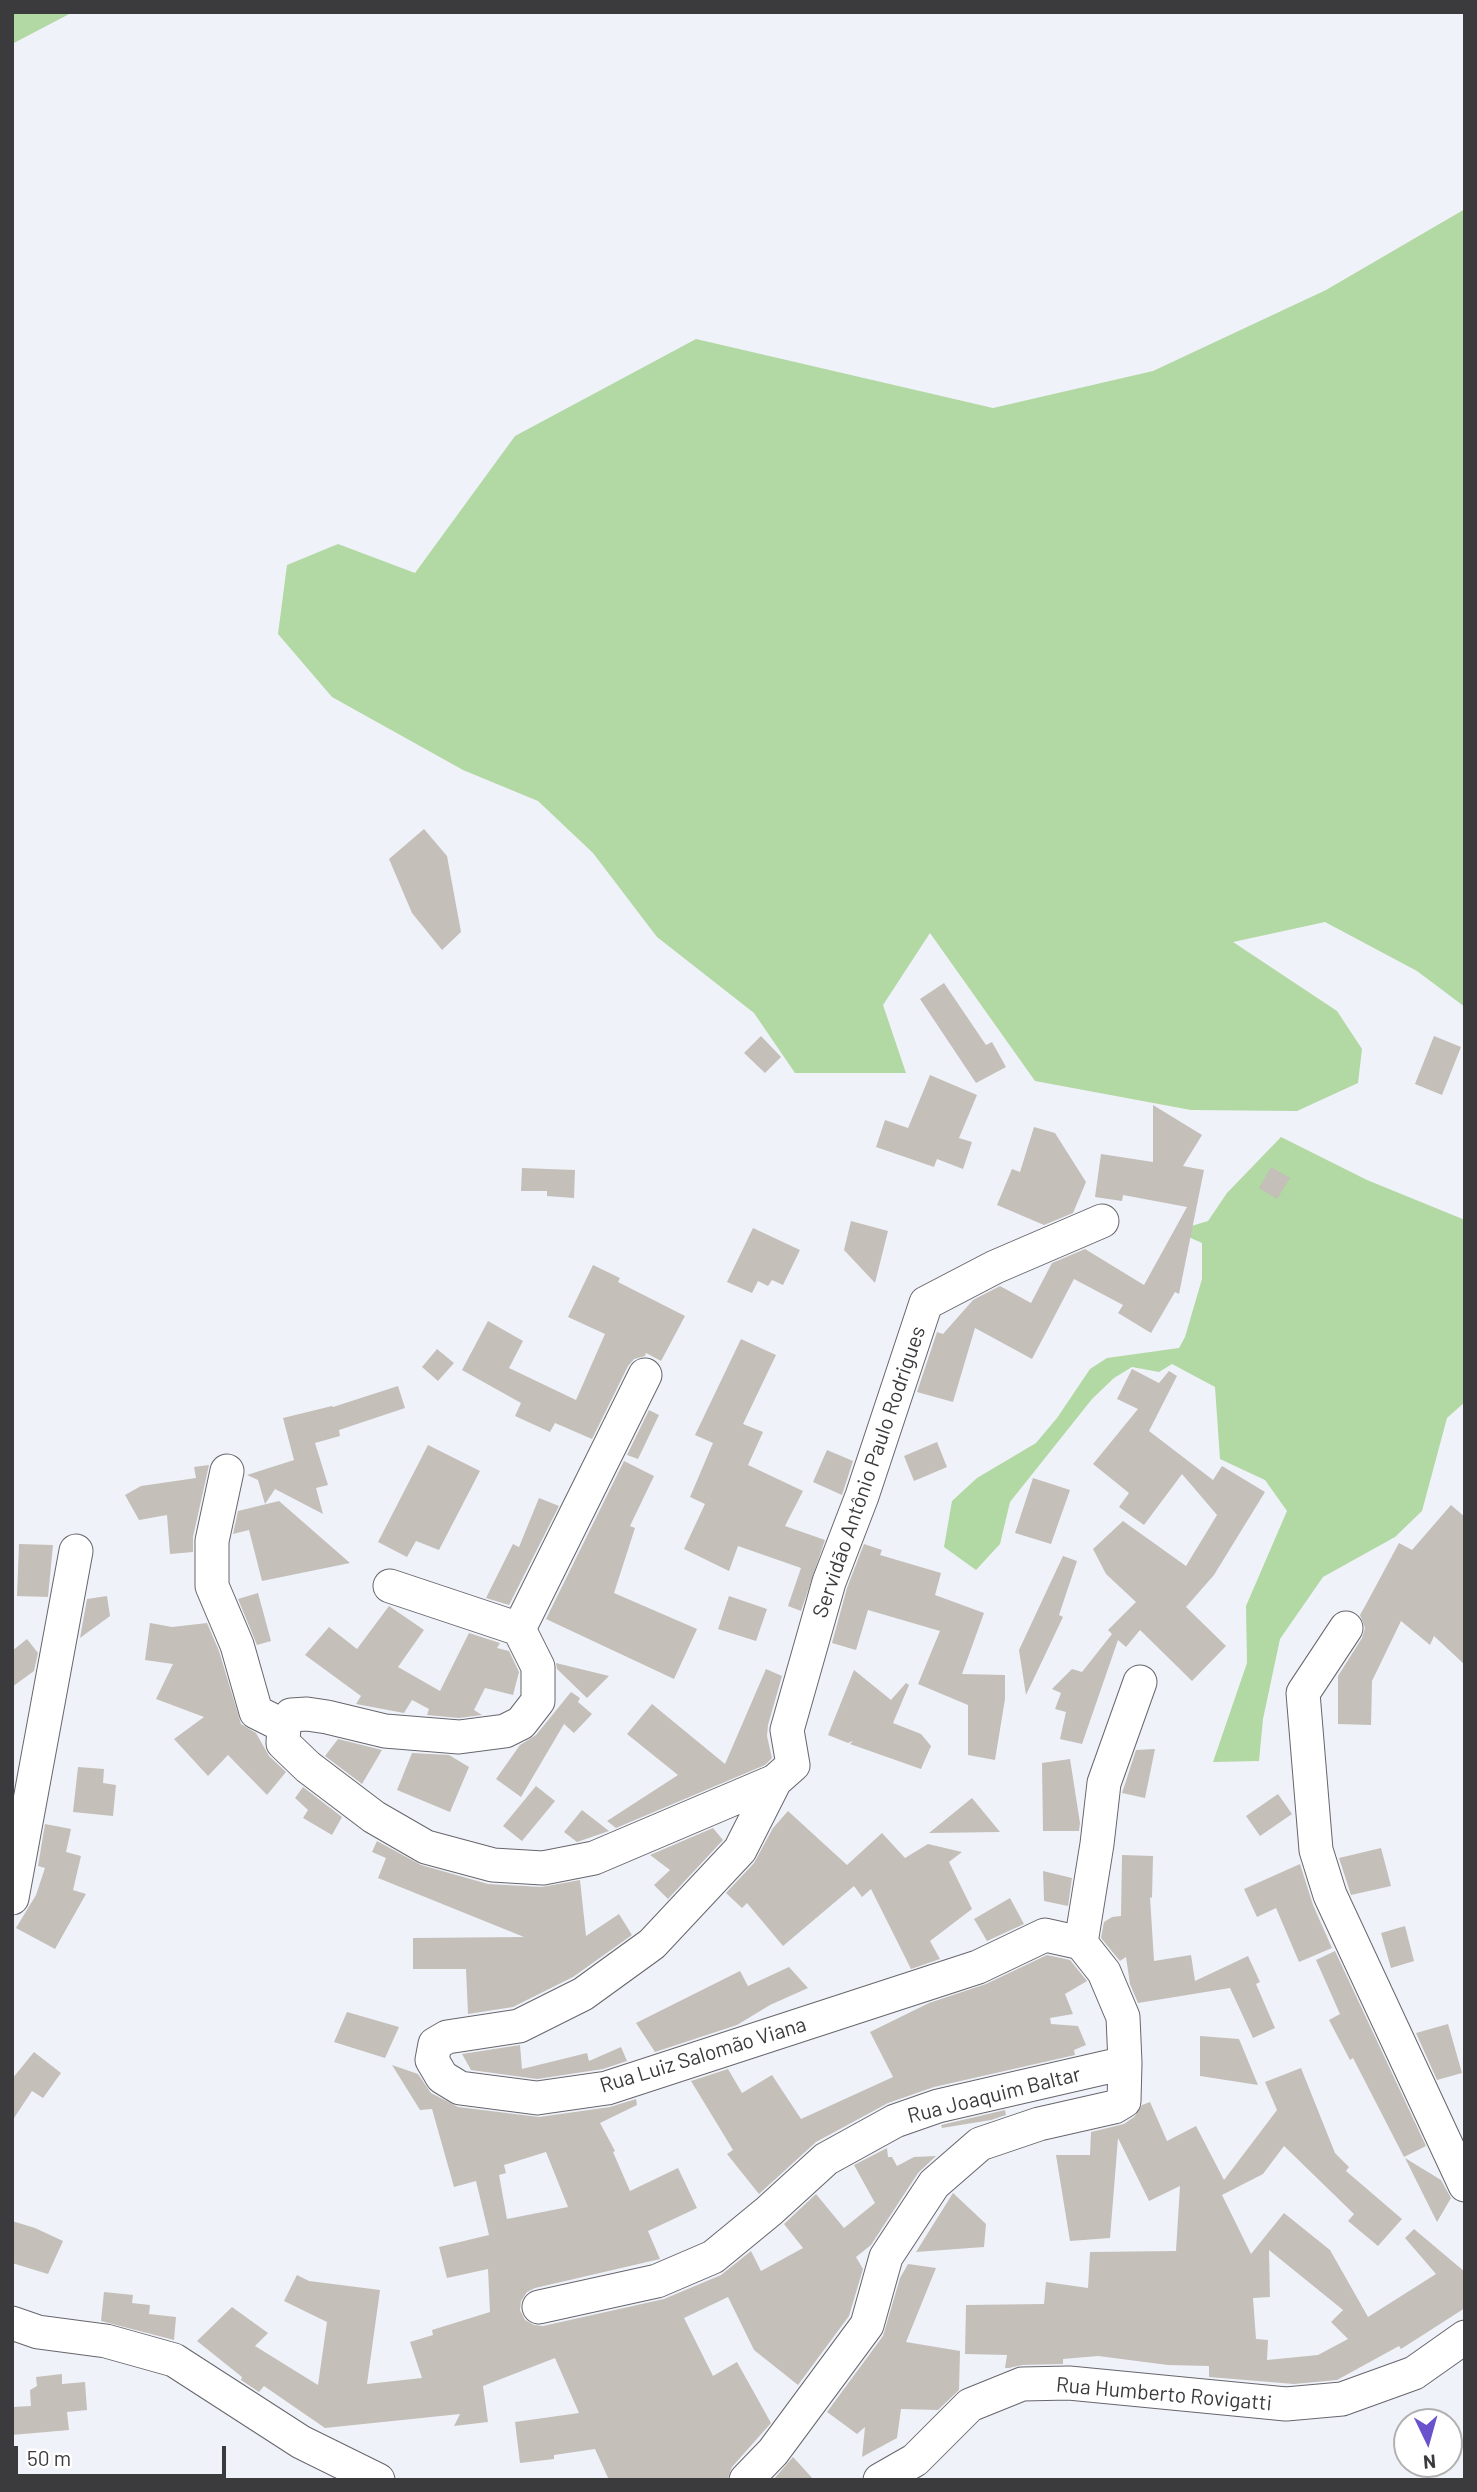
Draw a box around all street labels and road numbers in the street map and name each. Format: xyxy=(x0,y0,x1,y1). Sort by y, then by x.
street label: Servidão Antônio Paulo Rodrigues xyxy=(807,1323,931,1621)
street label: Rua Luiz Salomão Viana xyxy=(597,2012,809,2098)
street label: Rua Joaquim Baltar xyxy=(905,2061,1083,2129)
street label: Rua Humberto Rovigatti xyxy=(1055,2372,1273,2416)

